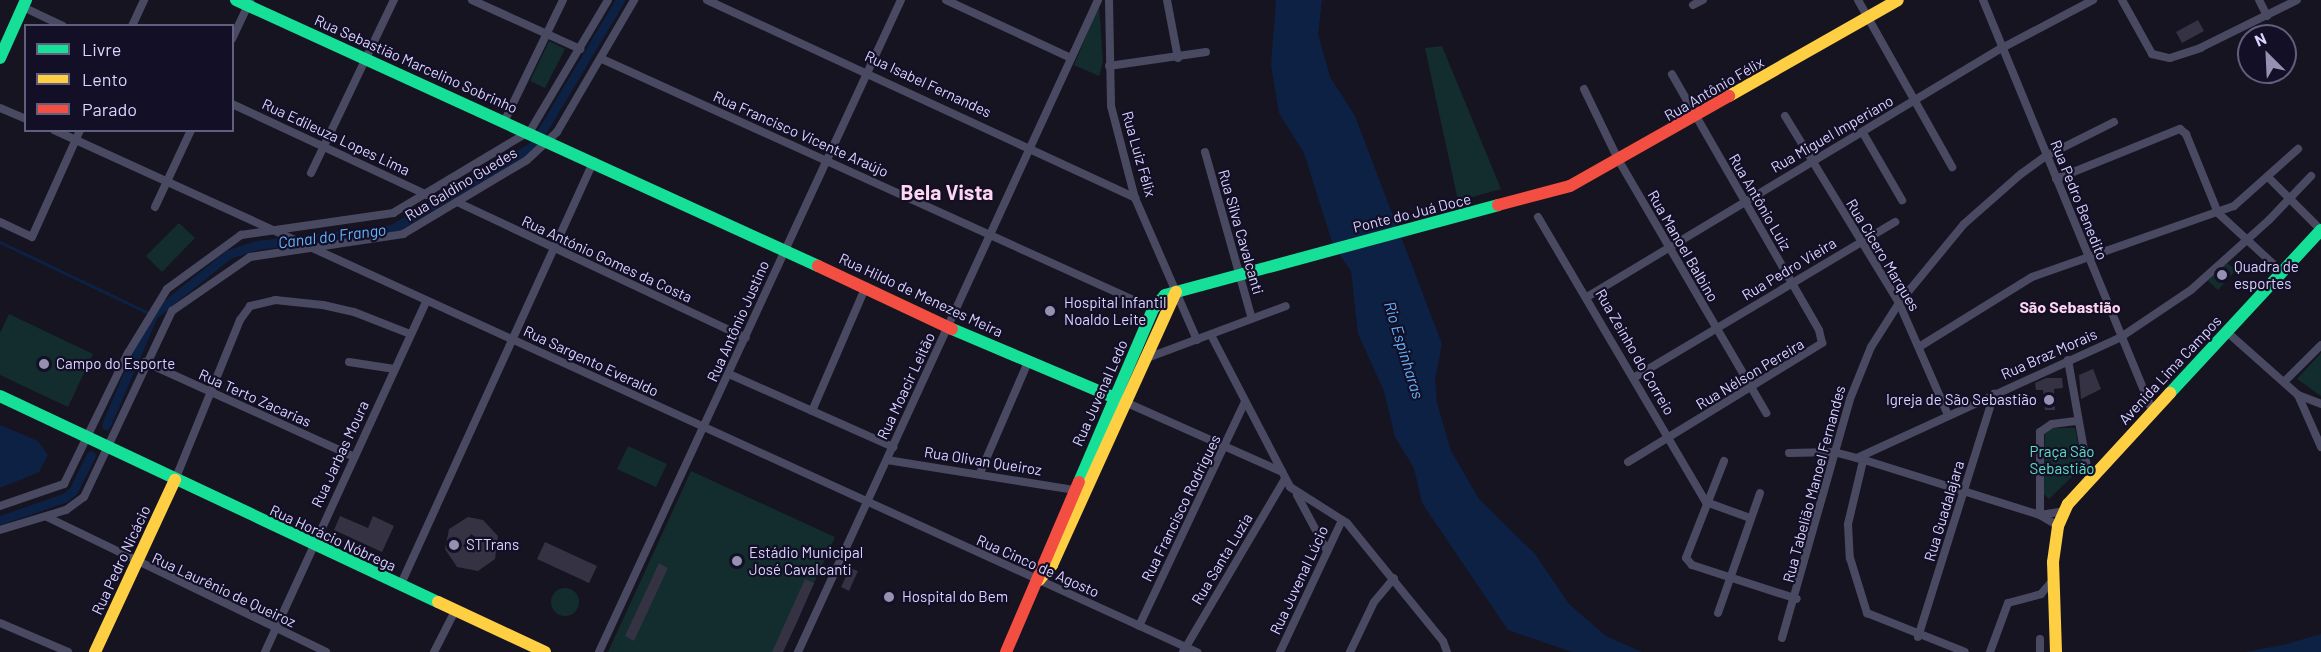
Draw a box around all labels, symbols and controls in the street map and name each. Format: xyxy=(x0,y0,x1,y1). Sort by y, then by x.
street label: Rua Sebastião Marcelino Sobrinho xyxy=(312,11,520,117)
legend xyxy=(24,24,234,132)
north arrow xyxy=(2237,24,2297,84)
text: N xyxy=(2252,28,2269,50)
text: Livre xyxy=(82,38,121,60)
street label: Rua Isabel Fernandes xyxy=(862,47,994,121)
street label: Rua Antônio Félix xyxy=(1661,53,1767,125)
text: Lento xyxy=(82,68,128,90)
street label: Rua Francisco Vicente Araújo xyxy=(711,87,891,181)
street label: Rua Miguel Imperiano xyxy=(1768,92,1896,176)
street label: Rua Edileuza Lopes Lima xyxy=(259,95,413,179)
text: Parado xyxy=(82,98,137,120)
street label: Rua Luiz Félix xyxy=(1118,109,1160,199)
street label: Rua Pedro Benedito xyxy=(2047,137,2111,263)
street label: Rua Galdino Guedes xyxy=(402,143,520,225)
street label: Rua Antônio Luiz xyxy=(1725,151,1795,253)
street label: Rua Silva Cavalcanti xyxy=(1215,168,1267,296)
district label: Bela Vista xyxy=(901,179,993,205)
street label: Rua Manoel Balbino xyxy=(1644,187,1722,305)
street label: Ponte do Juá Doce xyxy=(1351,190,1473,236)
street label: Rua Cícero Marques xyxy=(1842,196,1924,314)
street label: Rua António Gomes da Costa xyxy=(519,212,695,306)
water label: Canal do Frango xyxy=(277,220,387,252)
street label: Rua Pedro Vieira xyxy=(1739,234,1839,304)
street label: Rua Hildo de Menezes Meira xyxy=(836,249,1006,341)
place label: Quadra de esportes xyxy=(2234,257,2299,292)
street label: Rua Antônio Justino xyxy=(703,258,773,384)
marker: Quadra de esportes xyxy=(2215,268,2229,282)
street label: Rua Zeinho do Correio xyxy=(1592,286,1678,418)
place label: Hospital Infantil Noaldo Leite xyxy=(1064,293,1166,328)
district label: São Sebastião xyxy=(2019,297,2121,317)
water label: Rio Espinharas xyxy=(1380,299,1428,401)
marker: Hospital Infantil Noaldo Leite xyxy=(1041,302,1059,320)
street label: Avenida Lima Campos xyxy=(2115,312,2225,428)
street label: Rua Sargento Everaldo xyxy=(521,322,661,400)
street label: Rua Braz Morais xyxy=(1998,325,2100,383)
street label: Rua Moacir Leitão xyxy=(873,330,939,442)
street label: Rua Nélson Pereira xyxy=(1693,335,1807,413)
street label: Rua Juvenal Ledo xyxy=(1068,337,1132,449)
place label: Campo do Esporte xyxy=(56,355,175,373)
marker: Campo do Esporte xyxy=(37,357,51,371)
street label: Rua Terto Zacarias xyxy=(196,365,314,431)
street label: Rua Tabelião Manoel Fernandes xyxy=(1779,383,1849,585)
place label: Igreja de São Sebastião xyxy=(1886,391,2037,409)
marker: Igreja de São Sebastião xyxy=(2042,393,2056,407)
street label: Rua Jarbas Moura xyxy=(307,398,373,510)
street label: Rua Francisco Rodrigues xyxy=(1138,432,1224,584)
park label: Praça São Sebastião xyxy=(2030,442,2094,477)
street label: Rua Olivan Queiroz xyxy=(923,443,1043,479)
street label: Rua Guadalajara xyxy=(1920,459,1968,563)
street label: Rua Horácio Nóbrega xyxy=(267,501,399,575)
street label: Rua Pedro Nicácio xyxy=(88,503,154,617)
street label: Rua Santa Luzia xyxy=(1188,510,1256,608)
street label: Rua Juvenal Lúcio xyxy=(1266,523,1332,637)
street label: Rua Cinco de Agosto xyxy=(974,531,1102,601)
place label: STTrans xyxy=(466,536,519,554)
marker: STTrans xyxy=(447,538,461,552)
place label: Estádio Municipal José Cavalcanti xyxy=(749,543,863,578)
street label: Rua Laurênio de Queiroz xyxy=(149,549,299,631)
marker: Estádio Municipal José Cavalcanti xyxy=(730,554,744,568)
marker: Hospital do Bem xyxy=(880,588,898,606)
place label: Hospital do Bem xyxy=(902,588,1008,606)

